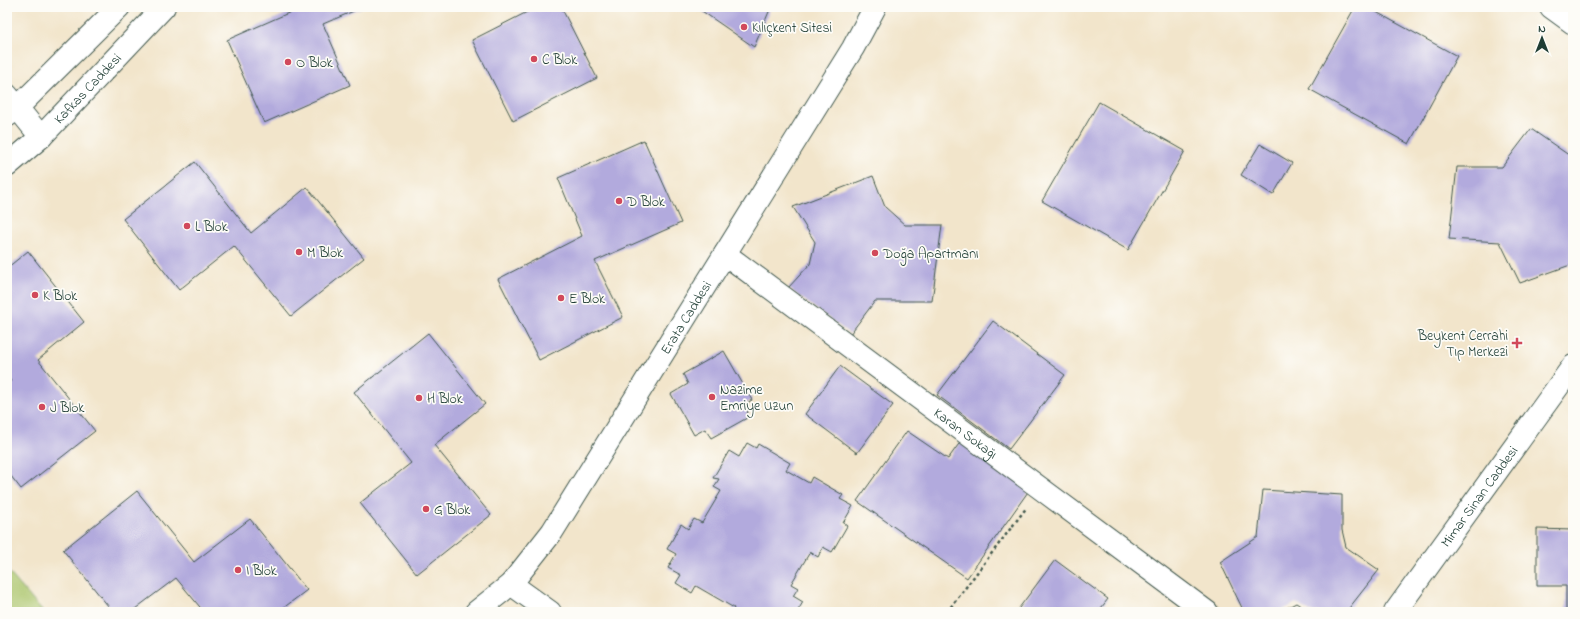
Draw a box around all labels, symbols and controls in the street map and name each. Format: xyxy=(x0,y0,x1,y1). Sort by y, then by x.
place label: Kılıçkent Sitesi xyxy=(752,18,832,39)
north arrow xyxy=(1522,18,1562,58)
text: N xyxy=(1538,21,1546,37)
marker: Kılıçkent Sitesi xyxy=(739,22,749,32)
street label: Kafkas Caddesi xyxy=(50,49,127,129)
place label: C Blok xyxy=(542,50,578,71)
place label: O Blok xyxy=(296,53,333,74)
marker: C Blok xyxy=(529,54,539,64)
marker: O Blok xyxy=(283,57,293,67)
place label: D Blok xyxy=(626,192,666,213)
marker: D Blok xyxy=(614,196,624,206)
place label: L Blok xyxy=(195,217,228,238)
marker: L Blok xyxy=(182,221,192,231)
place label: M Blok xyxy=(307,243,344,264)
place label: Doğa Apartmanı xyxy=(882,244,979,266)
marker: M Blok xyxy=(294,247,304,257)
marker: Doğa Apartmanı xyxy=(870,248,880,258)
street label: Erata Caddesi xyxy=(656,277,718,359)
place label: K Blok xyxy=(43,286,78,307)
place label: E Blok xyxy=(569,289,606,310)
marker: K Blok xyxy=(30,290,40,300)
marker: E Blok xyxy=(556,293,566,303)
place label: Beykent Cerrahi Tıp Merkezi xyxy=(1417,326,1508,363)
marker: Beykent Cerrahi Tıp Merkezi xyxy=(1511,337,1523,349)
place label: Nazime Emriye Uzun xyxy=(720,380,793,418)
place label: H Blok xyxy=(427,389,463,410)
marker: Nazime Emriye Uzun xyxy=(707,392,717,402)
marker: H Blok xyxy=(414,393,424,403)
place label: J Blok xyxy=(50,398,85,419)
marker: J Blok xyxy=(37,402,47,412)
street label: Karan Sokağı xyxy=(929,403,1001,465)
street label: Mimar Sinan Caddesi xyxy=(1436,442,1524,552)
place label: G Blok xyxy=(434,500,471,521)
marker: G Blok xyxy=(421,504,431,514)
place label: I Blok xyxy=(246,561,278,582)
marker: I Blok xyxy=(233,565,243,575)

